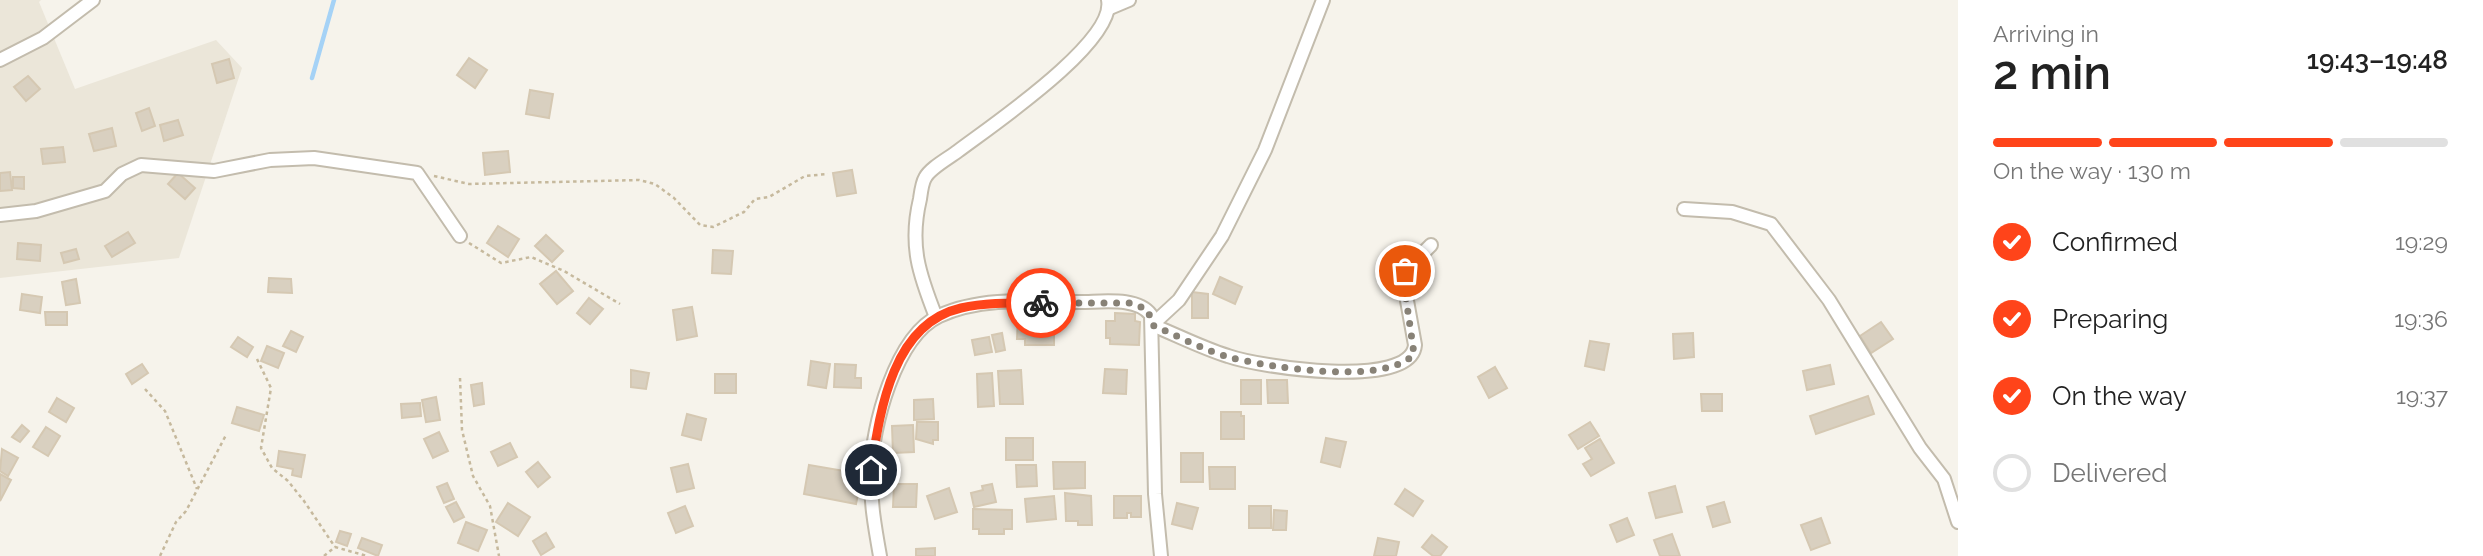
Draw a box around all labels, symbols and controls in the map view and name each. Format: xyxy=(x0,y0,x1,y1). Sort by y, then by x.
text: Arriving in xyxy=(1993,20,2099,47)
text: 19:43–19:48 xyxy=(2307,45,2448,75)
text: 2 min xyxy=(1993,46,2111,100)
text: On the way · 130 m xyxy=(1993,157,2191,184)
icon: check xyxy=(1993,223,2031,261)
text: Confirmed xyxy=(2052,227,2178,257)
text: 19:29 xyxy=(2395,228,2448,255)
pin xyxy=(1375,241,1435,301)
icon: bag xyxy=(1386,252,1424,290)
courier xyxy=(1006,268,1076,338)
icon: bike xyxy=(1022,284,1060,322)
icon: check xyxy=(1993,300,2031,338)
text: Preparing xyxy=(2052,304,2168,334)
text: 19:36 xyxy=(2394,305,2448,332)
icon: check xyxy=(1993,377,2031,415)
text: On the way xyxy=(2052,381,2187,411)
text: 19:37 xyxy=(2396,382,2448,409)
pin xyxy=(841,440,901,500)
icon: home xyxy=(852,451,890,489)
text: Delivered xyxy=(2052,458,2167,488)

